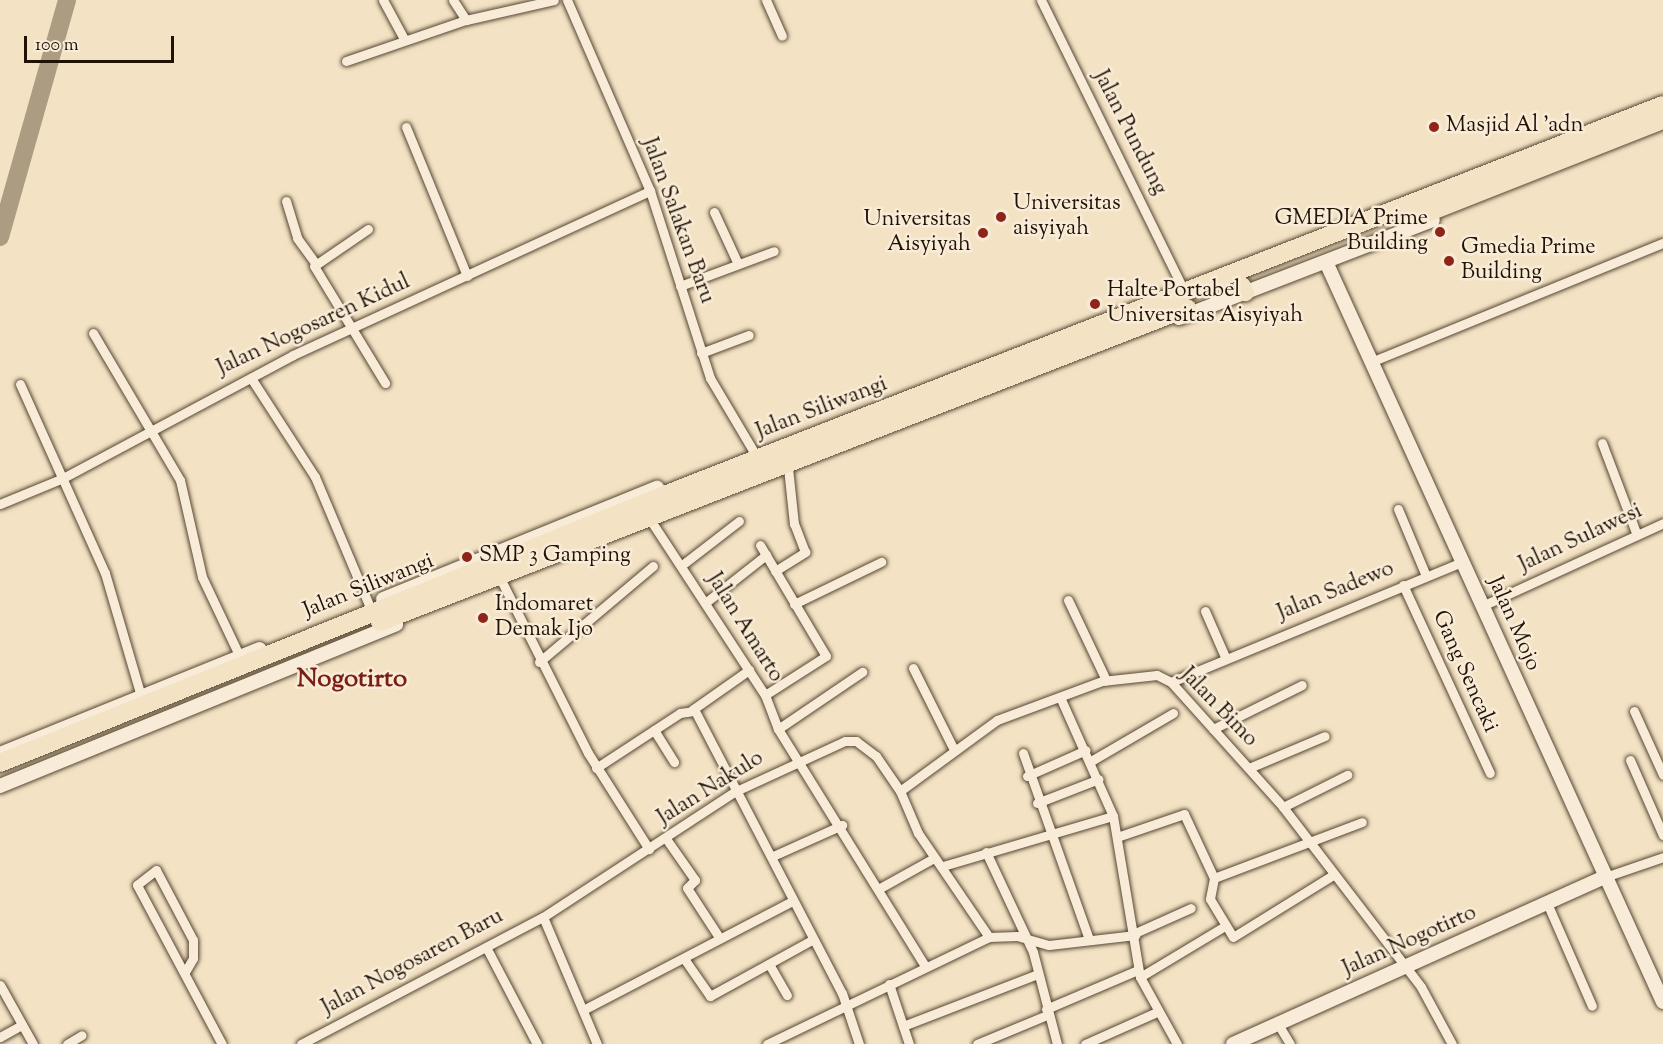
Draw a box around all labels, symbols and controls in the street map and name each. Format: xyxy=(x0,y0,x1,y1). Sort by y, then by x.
scale bar xyxy=(27,24,177,62)
text: 100 m xyxy=(35,33,79,59)
street label: Jalan Pundung xyxy=(1086,66,1172,200)
place label: Masjid Al 'adn xyxy=(1446,114,1584,140)
marker: Masjid Al 'adn xyxy=(1427,120,1441,134)
street label: Jalan Salakan Baru xyxy=(635,135,719,307)
place label: Universitas aisyiyah xyxy=(1013,191,1121,242)
place label: GMEDIA Prime Building xyxy=(1274,206,1428,258)
place label: Universitas Aisyiyah xyxy=(863,207,971,258)
marker: Universitas aisyiyah xyxy=(994,210,1008,224)
marker: GMEDIA Prime Building xyxy=(1433,225,1447,239)
marker: Universitas Aisyiyah xyxy=(976,226,990,240)
place label: Gmedia Prime Building xyxy=(1461,235,1596,286)
marker: Gmedia Prime Building xyxy=(1442,254,1456,268)
street label: Jalan Nogosaren Kidul xyxy=(213,270,415,382)
place label: Halte Portabel Universitas Aisyiyah xyxy=(1107,278,1303,330)
marker: Halte Portabel Universitas Aisyiyah xyxy=(1088,297,1102,311)
street label: Jalan Siliwangi xyxy=(753,372,891,446)
street label: Jalan Sulawesi xyxy=(1515,499,1647,579)
place label: SMP 3 Gamping xyxy=(479,544,631,570)
street label: Jalan Siliwangi xyxy=(300,549,438,625)
marker: SMP 3 Gamping xyxy=(460,550,474,564)
street label: Jalan Sadewo xyxy=(1274,557,1398,627)
street label: Jalan Amarto xyxy=(700,568,788,688)
street label: Jalan Mojo xyxy=(1481,573,1545,675)
place label: Indomaret Demak Ijo xyxy=(495,592,593,644)
street label: Gang Sencaki xyxy=(1425,607,1503,737)
marker: Indomaret Demak Ijo xyxy=(476,611,490,625)
street label: Jalan Bimo xyxy=(1174,663,1262,753)
district label: Nogotirto xyxy=(297,664,407,696)
street label: Jalan Nakulo xyxy=(653,746,769,832)
street label: Jalan Nogotirto xyxy=(1339,901,1481,983)
street label: Jalan Nogosaren Baru xyxy=(318,904,508,1022)

